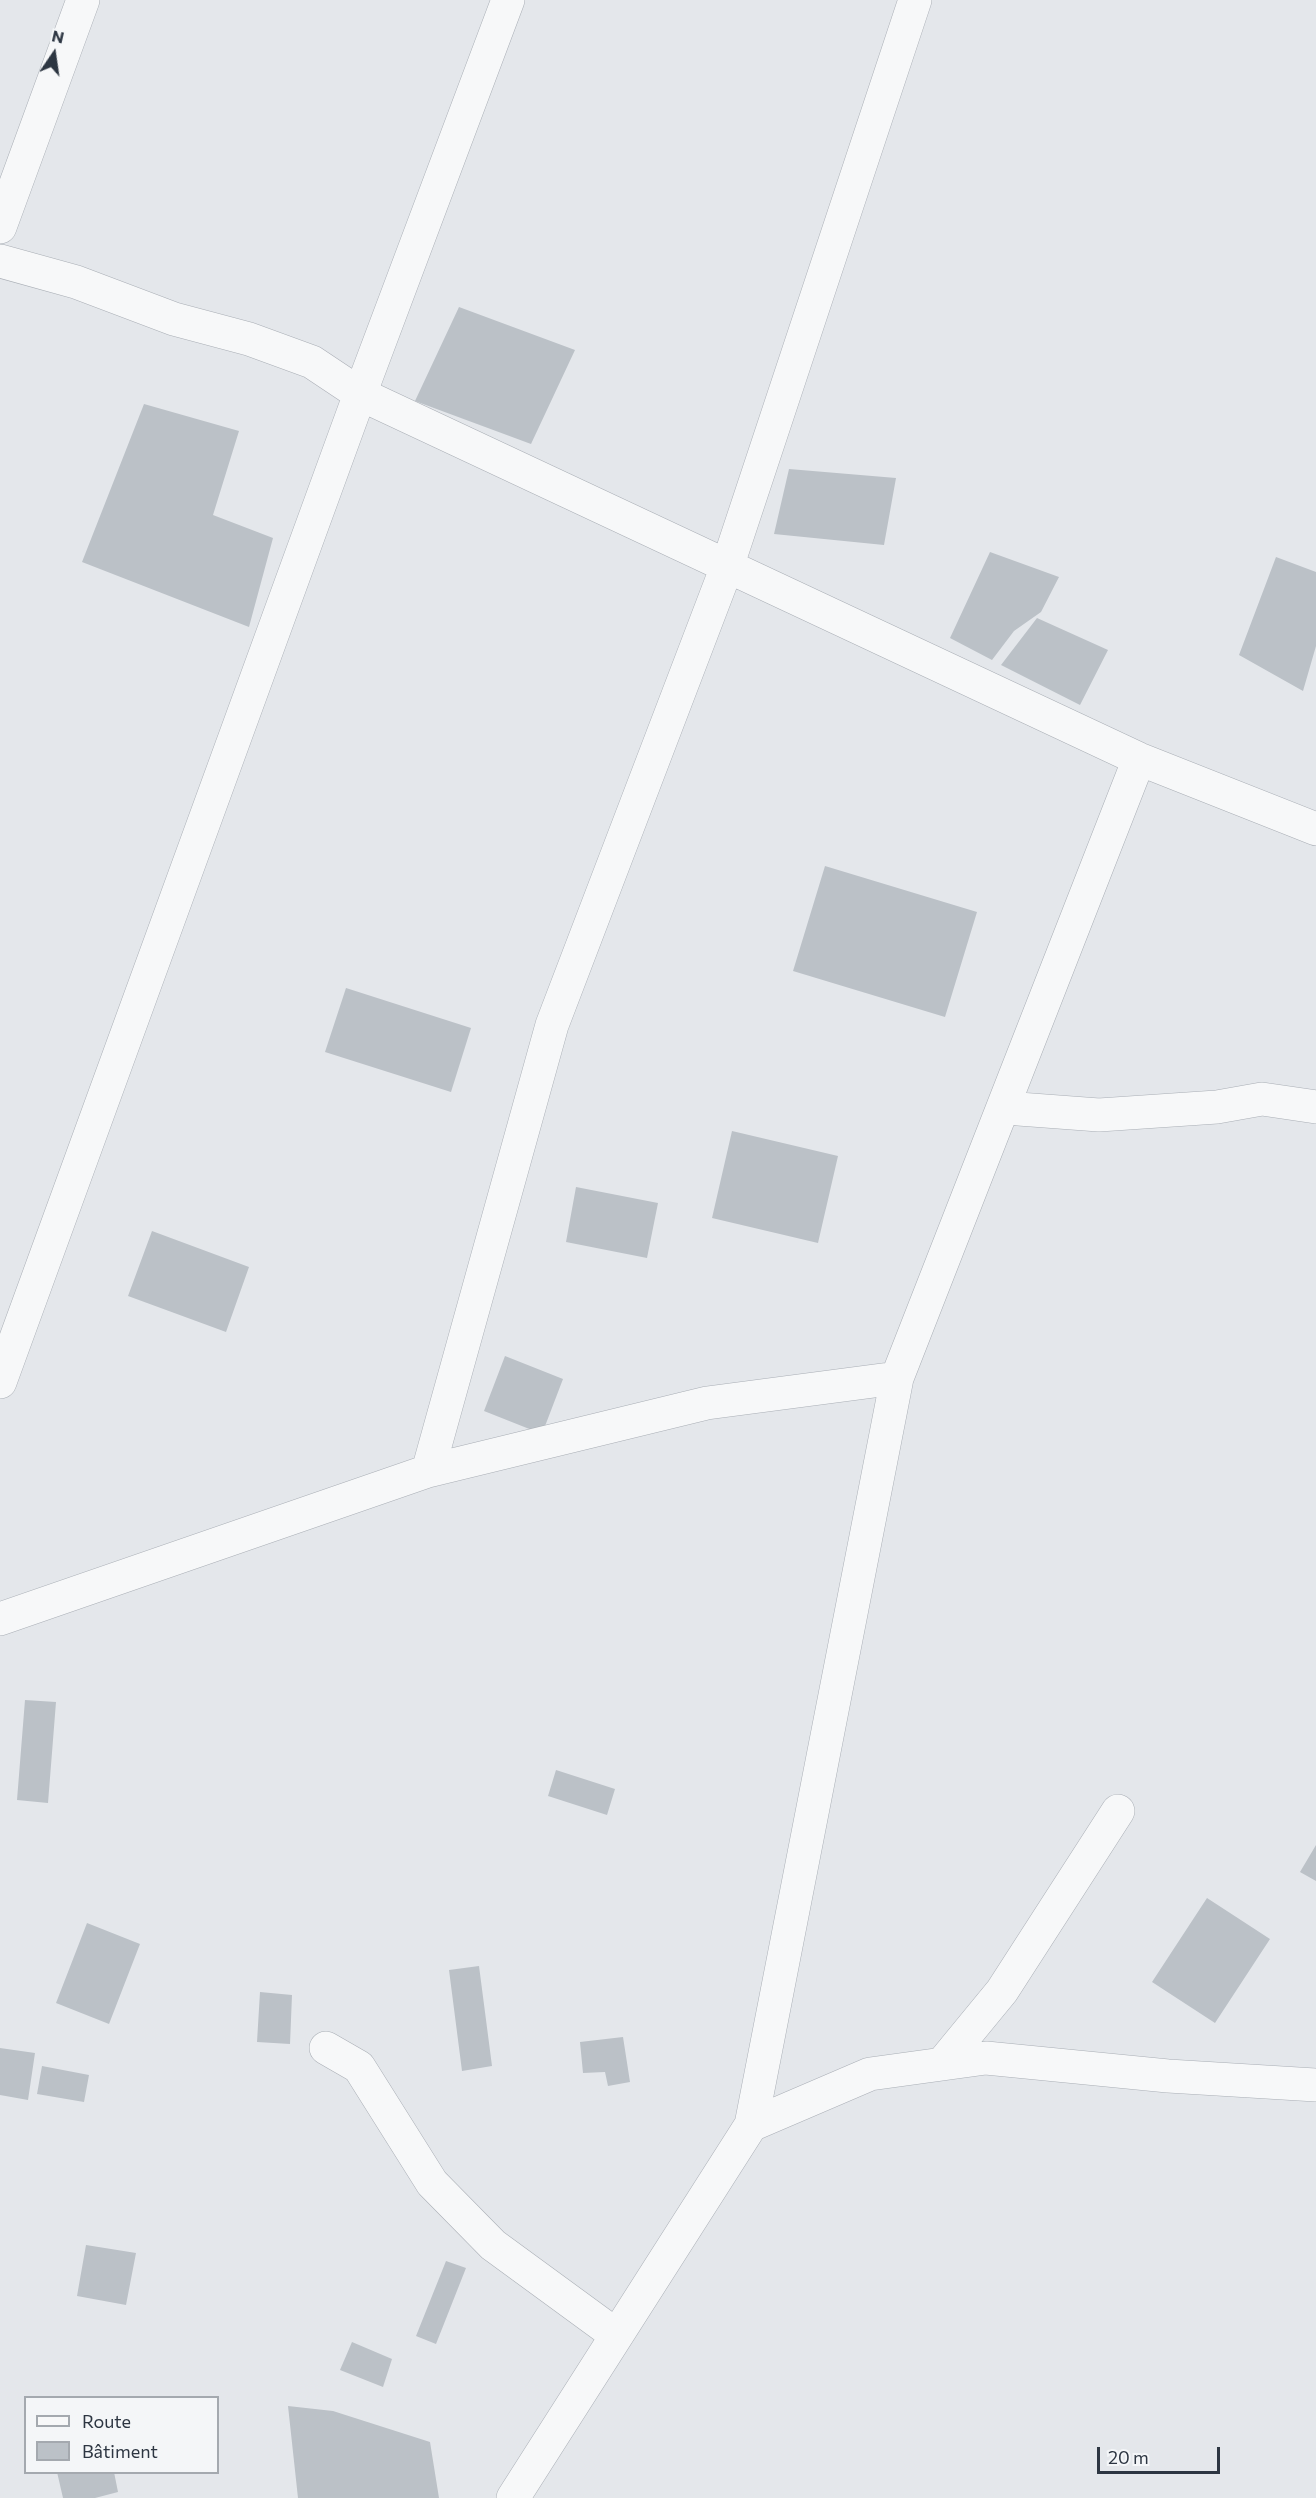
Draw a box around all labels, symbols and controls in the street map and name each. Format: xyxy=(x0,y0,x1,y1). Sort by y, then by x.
north arrow xyxy=(24,24,84,84)
text: N xyxy=(50,25,66,47)
legend xyxy=(24,2396,219,2474)
text: Route xyxy=(82,2410,131,2432)
scale bar xyxy=(1100,2435,1223,2473)
text: Bâtiment xyxy=(82,2440,158,2462)
text: 20 m xyxy=(1108,2446,1149,2468)

